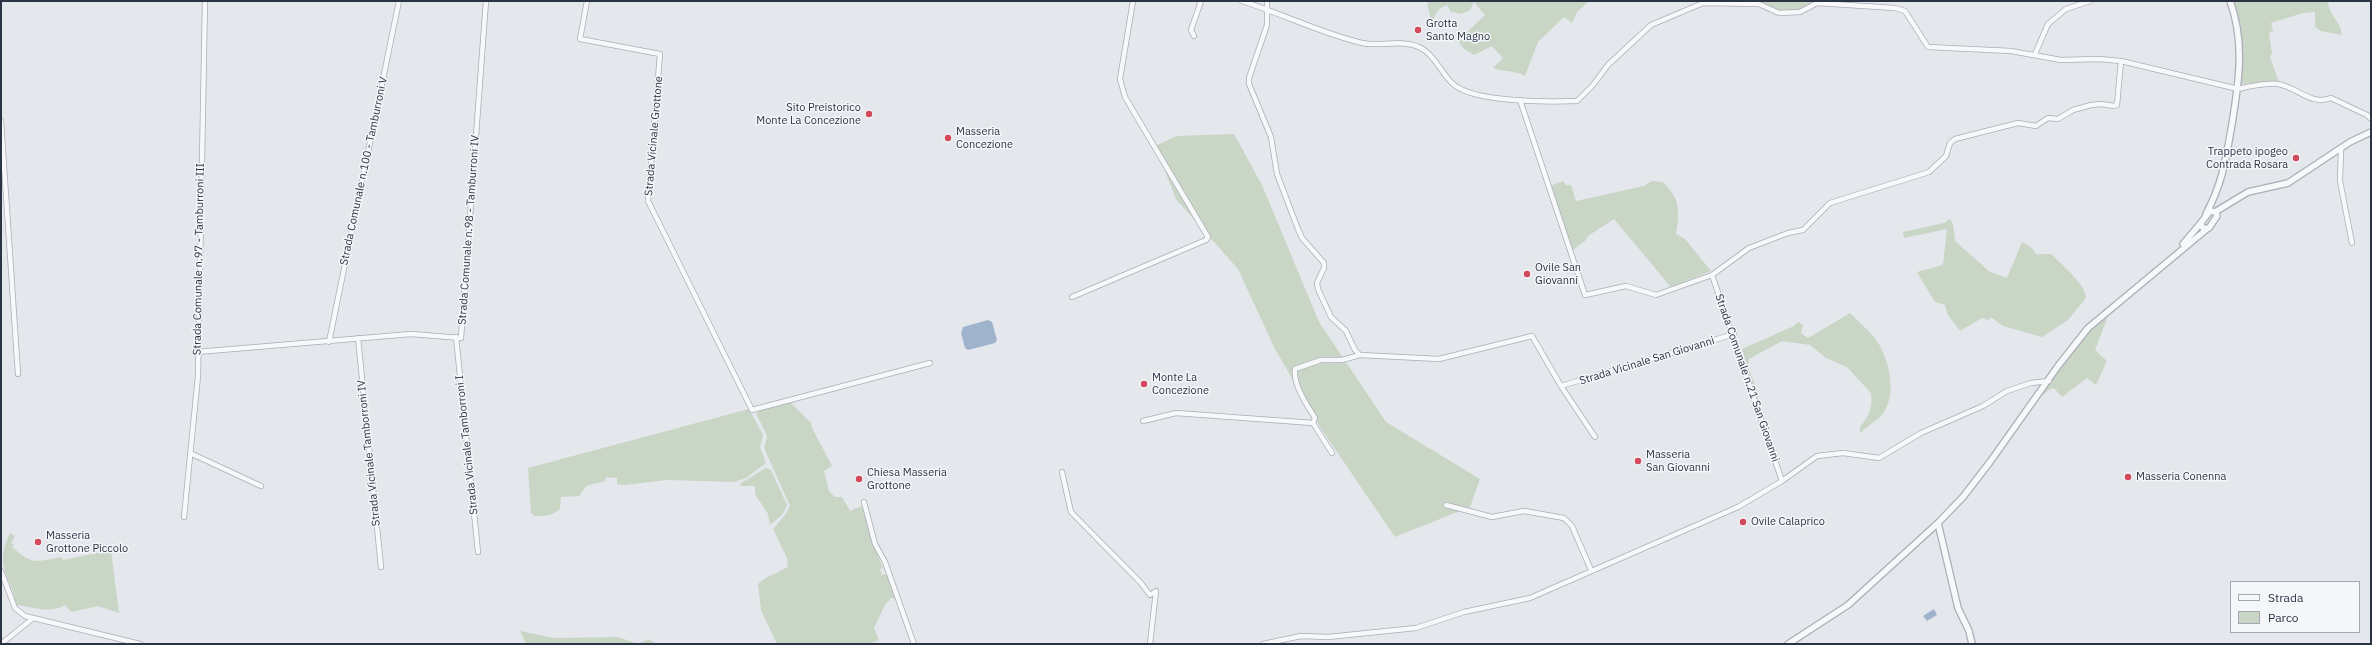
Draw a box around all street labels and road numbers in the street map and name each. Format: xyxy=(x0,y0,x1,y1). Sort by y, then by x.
street label: Strada Comunale n.100 - Tamburroni V xyxy=(338,76,390,266)
street label: Strada Vicinale Grottone xyxy=(642,76,666,196)
street label: Strada Comunale n.98 - Tamburroni IV xyxy=(456,135,482,325)
street label: Strada Comunale n.97 - Tamburroni III xyxy=(191,163,207,355)
street label: Strada Comunale n.21 San Giovanni xyxy=(1712,292,1782,464)
street label: Strada Vicinale San Giovanni xyxy=(1578,334,1716,388)
street label: Strada Vicinale Tamborroni I xyxy=(453,375,481,515)
street label: Strada Vicinale Tamborroni IV xyxy=(355,379,383,527)

